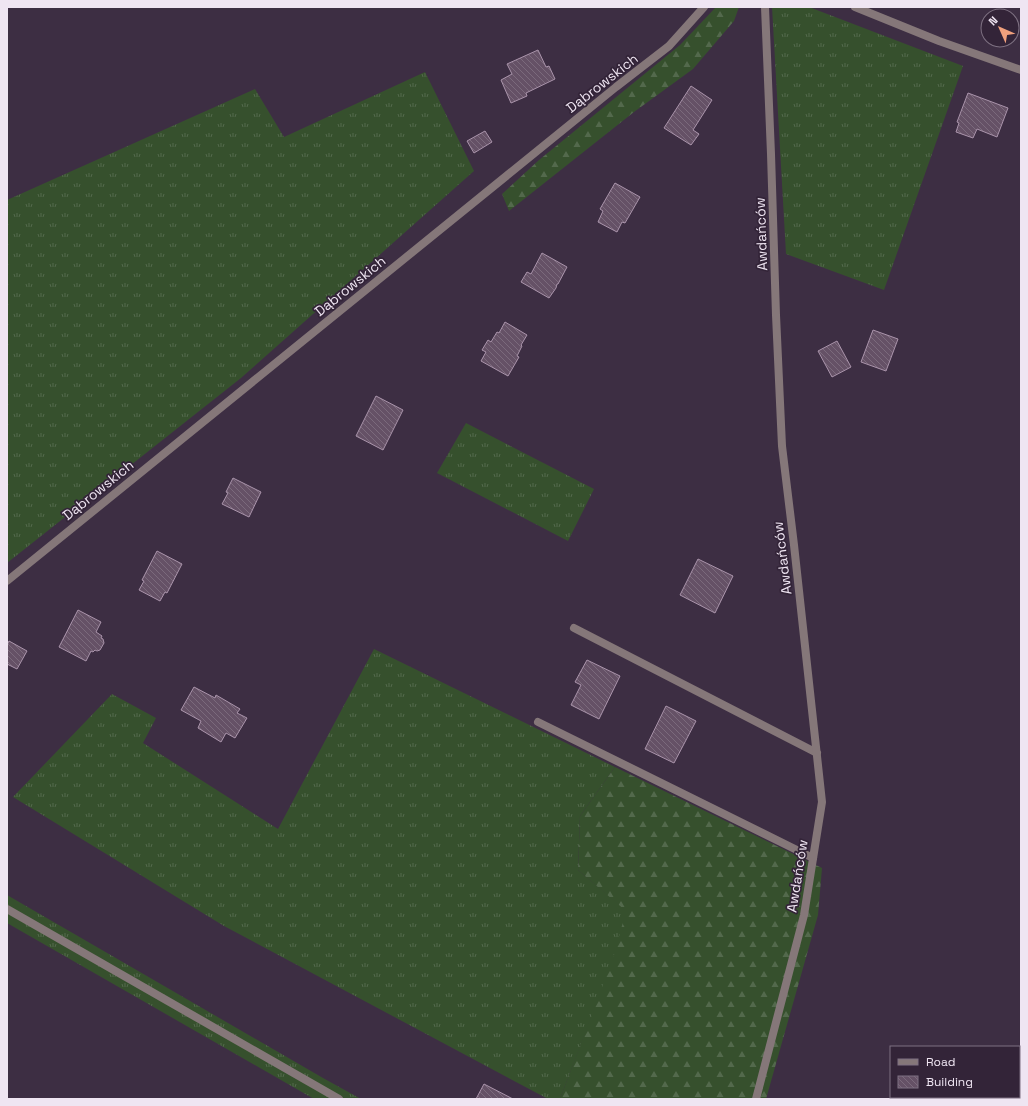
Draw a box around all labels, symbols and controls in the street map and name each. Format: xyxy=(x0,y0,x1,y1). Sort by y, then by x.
north arrow xyxy=(980,8,1020,48)
text: N xyxy=(985,13,1000,28)
street label: Dąbrowskich xyxy=(562,49,642,117)
street label: Awdańców xyxy=(751,197,771,271)
street label: Dąbrowskich xyxy=(311,252,389,320)
street label: Dąbrowskich xyxy=(59,456,137,524)
street label: Awdańców xyxy=(769,520,795,596)
street label: Awdańców xyxy=(782,838,812,914)
legend xyxy=(890,1046,1020,1098)
text: Road xyxy=(926,1054,955,1070)
text: Building xyxy=(926,1074,973,1090)

